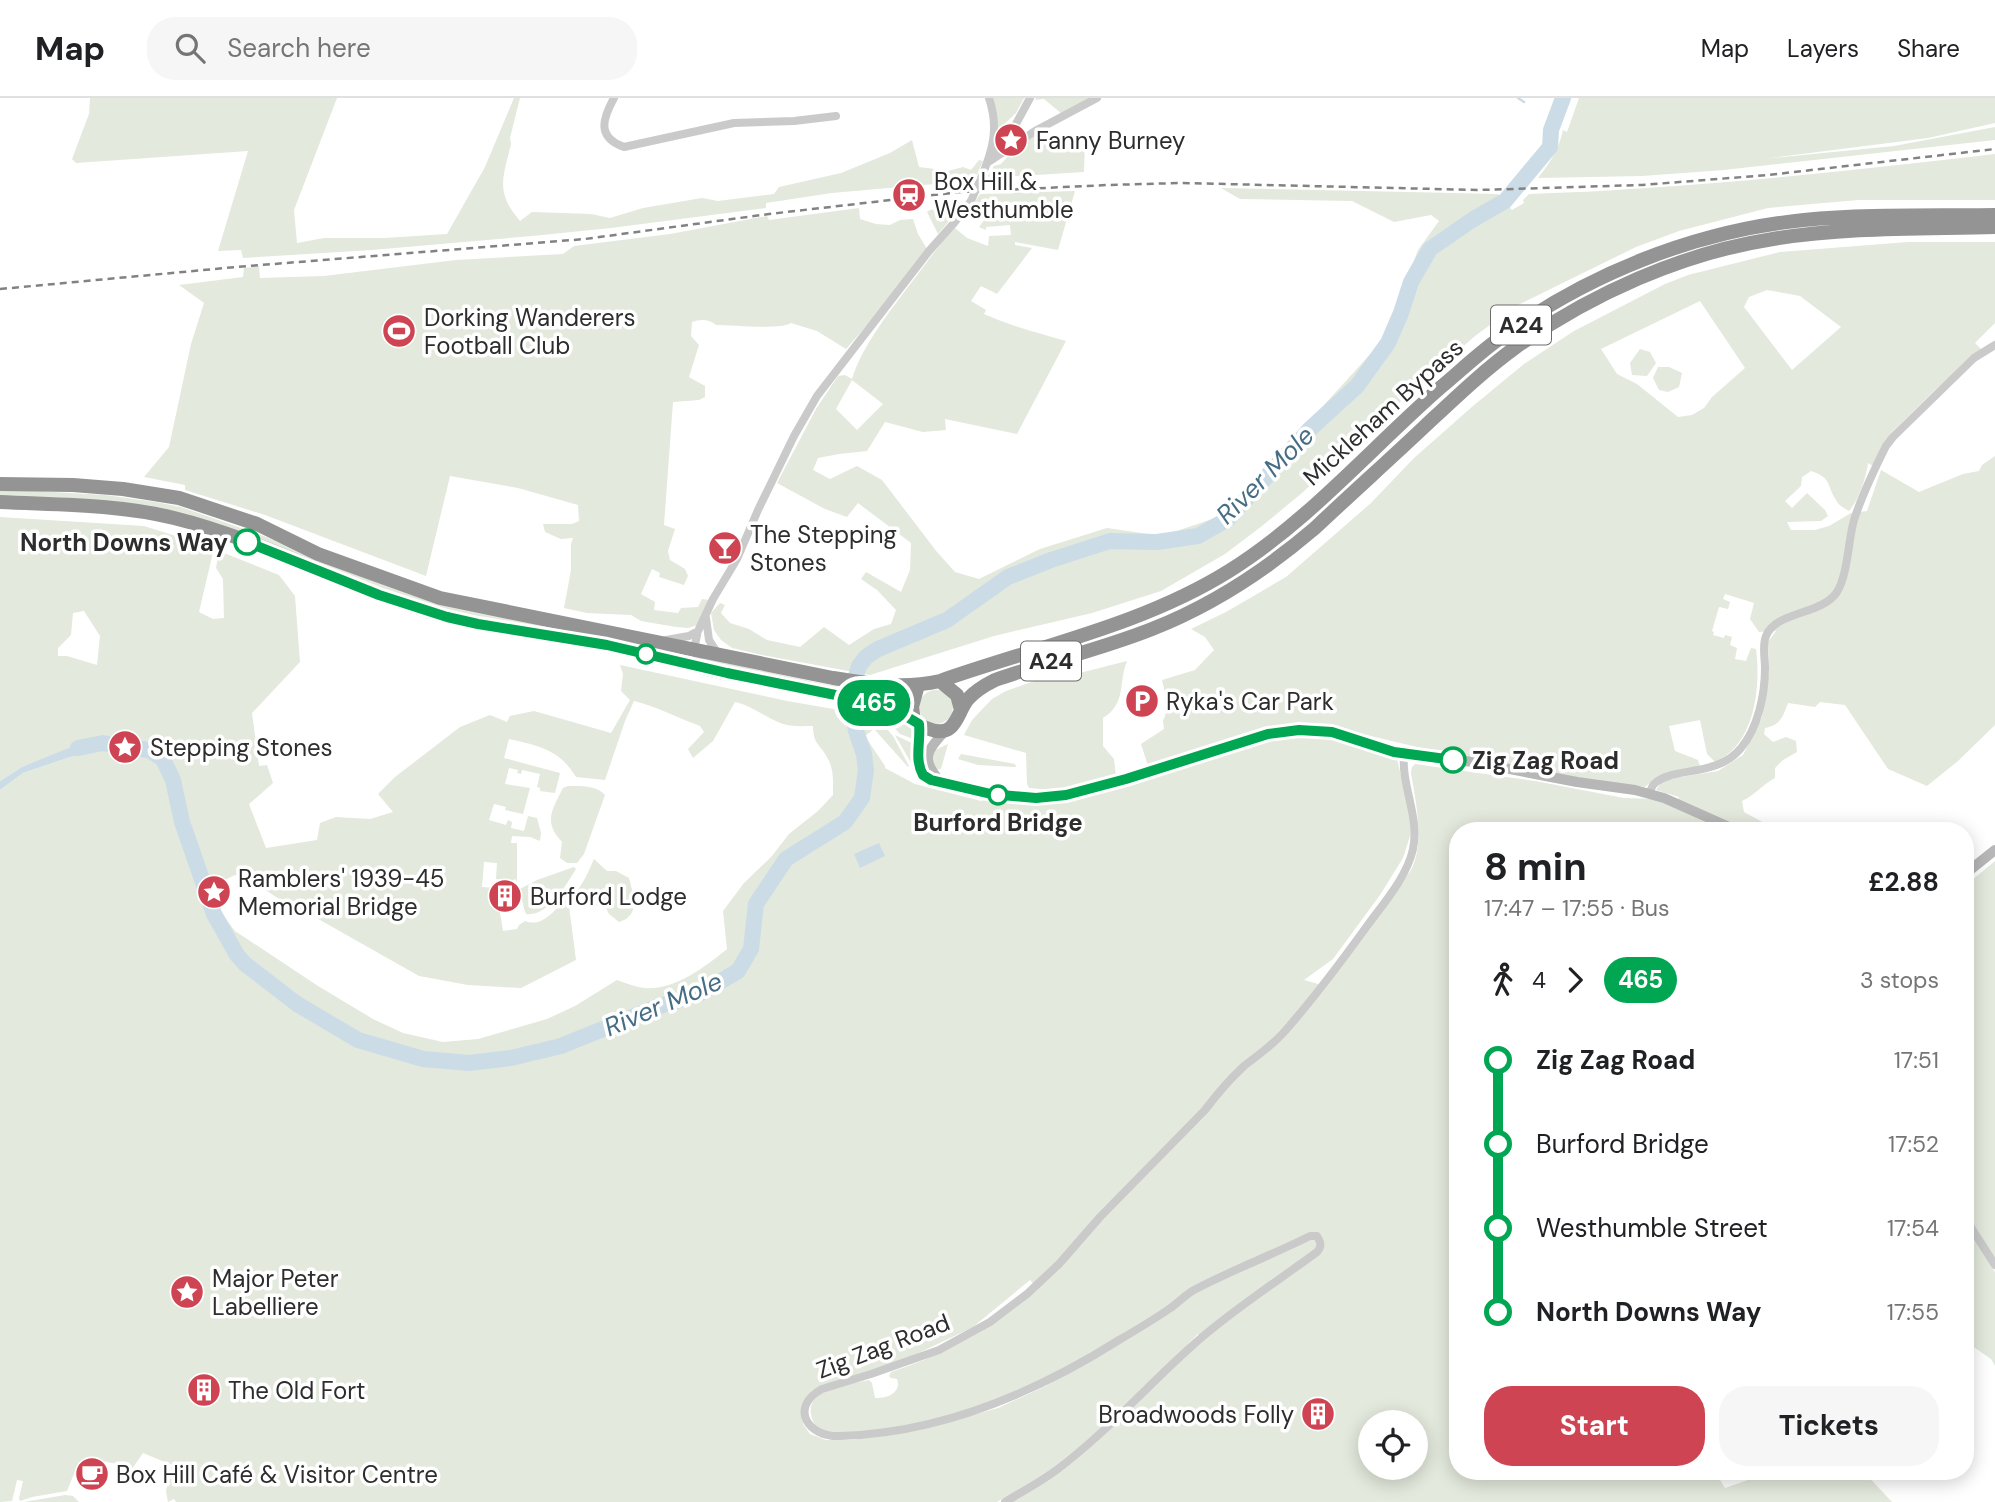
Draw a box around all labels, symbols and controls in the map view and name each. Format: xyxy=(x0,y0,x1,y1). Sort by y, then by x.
search box xyxy=(147,17,637,80)
text: Map xyxy=(35,27,105,70)
icon: search xyxy=(171,29,209,67)
text: Search here xyxy=(227,31,371,65)
text: Map xyxy=(1701,33,1749,64)
text: Layers xyxy=(1787,33,1859,64)
text: Share xyxy=(1897,33,1960,64)
place icon: Fanny Burney xyxy=(992,121,1030,159)
place label: Fanny Burney xyxy=(1036,125,1185,156)
place label: Box Hill & Westhumble xyxy=(934,166,1074,225)
station icon: Box Hill & Westhumble xyxy=(890,176,928,214)
place label: Dorking Wanderers Football Club xyxy=(424,302,636,361)
road number: A24 xyxy=(1491,306,1551,344)
sports icon: Dorking Wanderers Football Club xyxy=(380,312,418,350)
street label: Mickleham Bypass xyxy=(1296,332,1470,492)
water label: River Mole xyxy=(1209,419,1321,531)
place label: The Stepping Stones xyxy=(750,519,897,578)
place label: North Downs Way xyxy=(20,527,228,558)
marker: North Downs Way xyxy=(234,529,260,555)
bar icon: The Stepping Stones xyxy=(706,529,744,567)
road number: A24 xyxy=(1021,642,1081,680)
unlabelled marker xyxy=(636,644,656,664)
line badge: 465 xyxy=(834,680,914,726)
parking icon: Ryka's Car Park xyxy=(1123,682,1161,720)
place label: Ryka's Car Park xyxy=(1166,686,1334,717)
text: 465 xyxy=(851,687,897,718)
place icon: Stepping Stones xyxy=(106,728,144,766)
place label: Stepping Stones xyxy=(150,732,333,763)
place label: Zig Zag Road xyxy=(1472,745,1619,776)
marker: Zig Zag Road xyxy=(1440,747,1466,773)
marker: Burford Bridge xyxy=(988,785,1008,805)
place label: Burford Bridge xyxy=(913,807,1083,838)
text: 8 min xyxy=(1484,842,1587,892)
place label: Ramblers' 1939-45 Memorial Bridge xyxy=(238,863,444,922)
text: £2.88 xyxy=(1868,865,1939,899)
place icon: Ramblers' 1939-45 Memorial Bridge xyxy=(195,873,233,911)
building icon: Burford Lodge xyxy=(486,877,524,915)
place label: Burford Lodge xyxy=(530,881,687,912)
text: 17:47 – 17:55 · Bus xyxy=(1484,893,1670,923)
icon: walk xyxy=(1484,961,1522,999)
icon: forward xyxy=(1556,961,1594,999)
water label: River Mole xyxy=(599,964,727,1044)
text: 465 xyxy=(1618,964,1663,995)
text: 4 xyxy=(1532,965,1546,995)
text: 3 stops xyxy=(1860,965,1939,995)
text: Zig Zag Road xyxy=(1536,1043,1695,1077)
text: 17:51 xyxy=(1894,1045,1939,1075)
text: Burford Bridge xyxy=(1536,1127,1709,1161)
text: 17:52 xyxy=(1888,1129,1939,1159)
text: Westhumble Street xyxy=(1536,1211,1768,1245)
text: 17:54 xyxy=(1887,1213,1939,1243)
place label: Major Peter Labelliere xyxy=(212,1263,339,1322)
place icon: Major Peter Labelliere xyxy=(168,1273,206,1311)
text: North Downs Way xyxy=(1536,1295,1761,1329)
text: 17:55 xyxy=(1887,1297,1939,1327)
street label: Zig Zag Road xyxy=(812,1306,954,1386)
building icon: The Old Fort xyxy=(185,1371,223,1409)
place label: The Old Fort xyxy=(228,1375,366,1406)
button: Start xyxy=(1484,1386,1705,1466)
button: Tickets xyxy=(1719,1386,1939,1466)
building icon: Broadwoods Folly xyxy=(1299,1395,1337,1433)
place label: Broadwoods Folly xyxy=(1098,1399,1294,1430)
map controls xyxy=(1358,1410,1428,1480)
button: locate xyxy=(1358,1410,1428,1480)
cafe icon: Box Hill Café & Visitor Centre xyxy=(73,1455,111,1493)
place label: Box Hill Café & Visitor Centre xyxy=(116,1459,438,1490)

